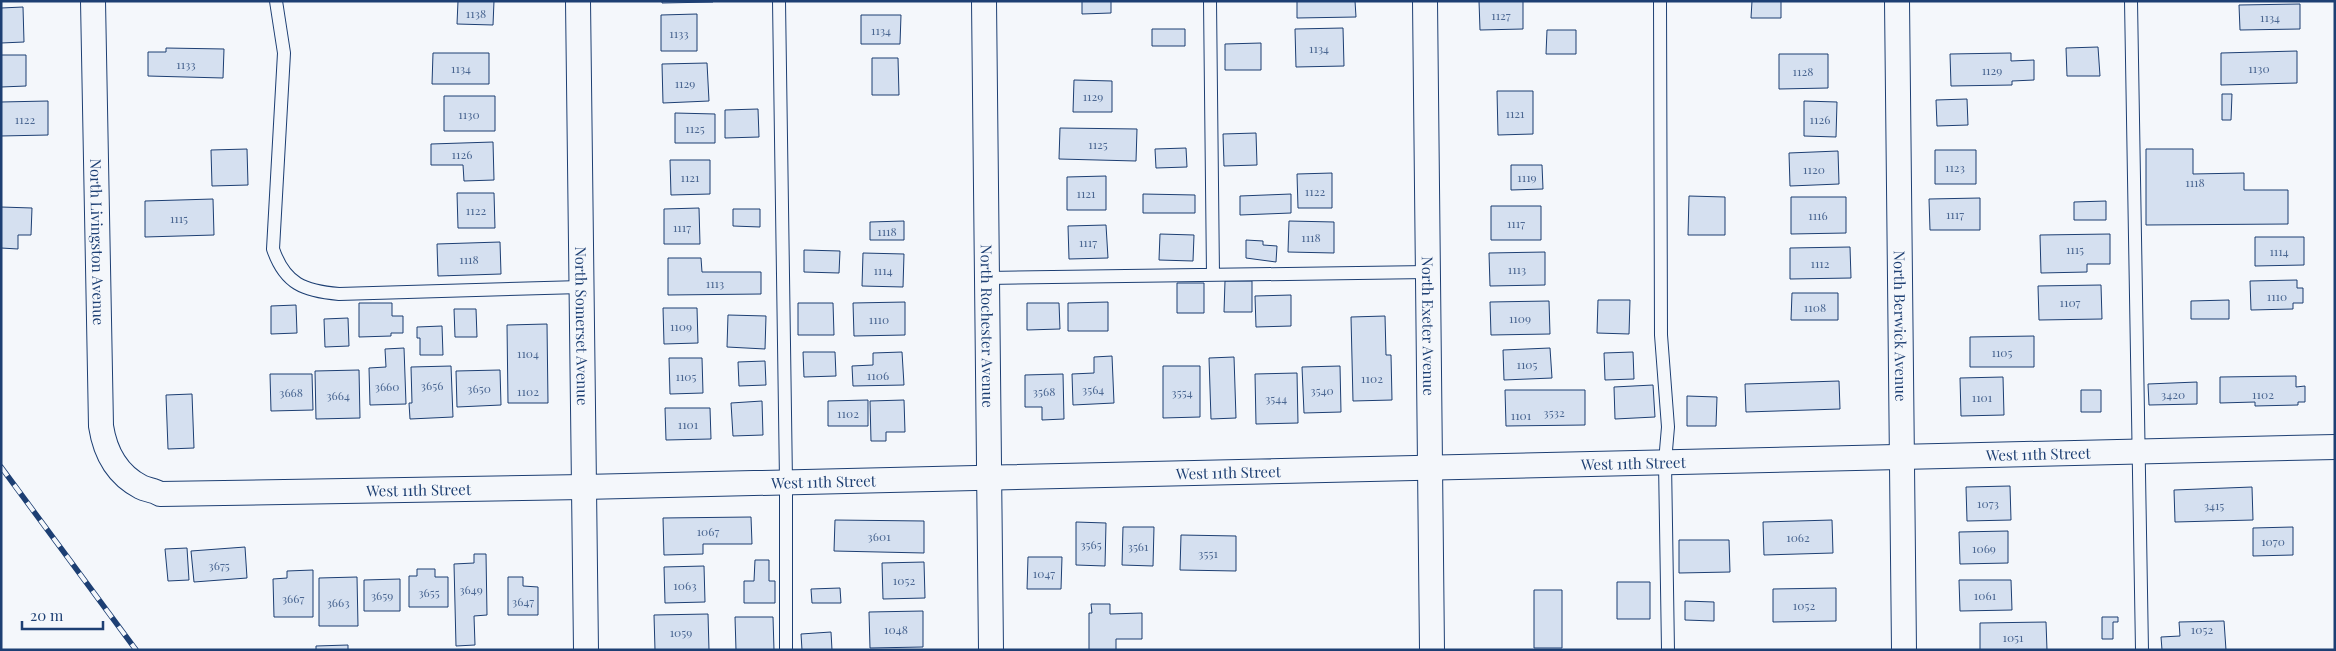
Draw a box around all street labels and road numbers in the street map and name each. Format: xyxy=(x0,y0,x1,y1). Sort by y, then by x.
street label: North Livingston Avenue xyxy=(86,158,109,326)
street label: North Rochester Avenue xyxy=(977,244,998,408)
street label: North Somerset Avenue xyxy=(571,246,593,406)
street label: North Berwick Avenue xyxy=(1890,250,1911,402)
street label: North Exeter Avenue xyxy=(1418,256,1439,396)
street label: West 11th Street xyxy=(1985,443,2092,465)
street label: West 11th Street xyxy=(1580,452,1687,474)
street label: West 11th Street xyxy=(1175,461,1282,483)
street label: West 11th Street xyxy=(770,470,877,493)
street label: West 11th Street xyxy=(365,479,472,501)

